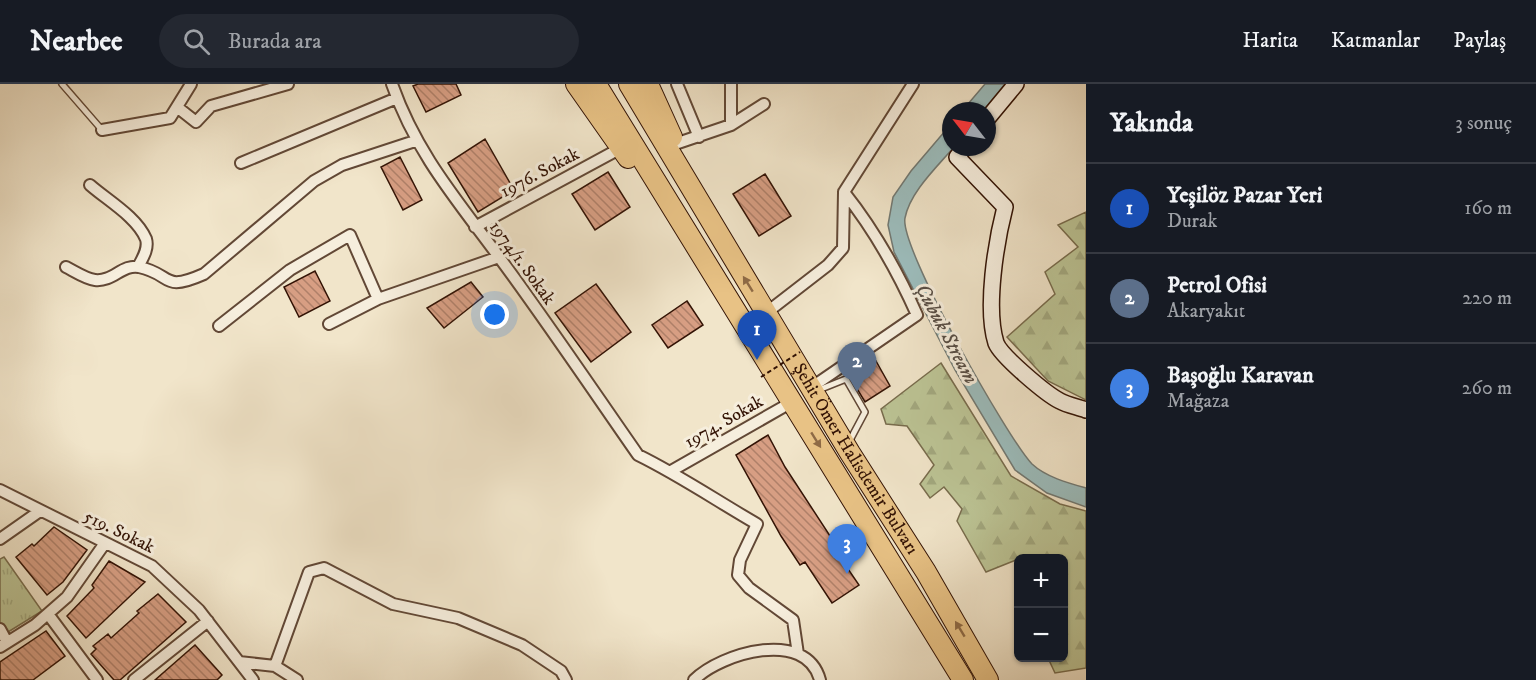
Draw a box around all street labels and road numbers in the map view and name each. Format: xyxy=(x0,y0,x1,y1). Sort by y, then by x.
street label: 1976. Sokak xyxy=(497,143,583,203)
street label: 1974/1. Sokak xyxy=(484,217,560,309)
street label: Şehit Ömer Halisdemir Bulvarı xyxy=(788,359,923,559)
street label: 1974. Sokak xyxy=(681,391,767,453)
street label: 519. Sokak xyxy=(80,505,158,559)

